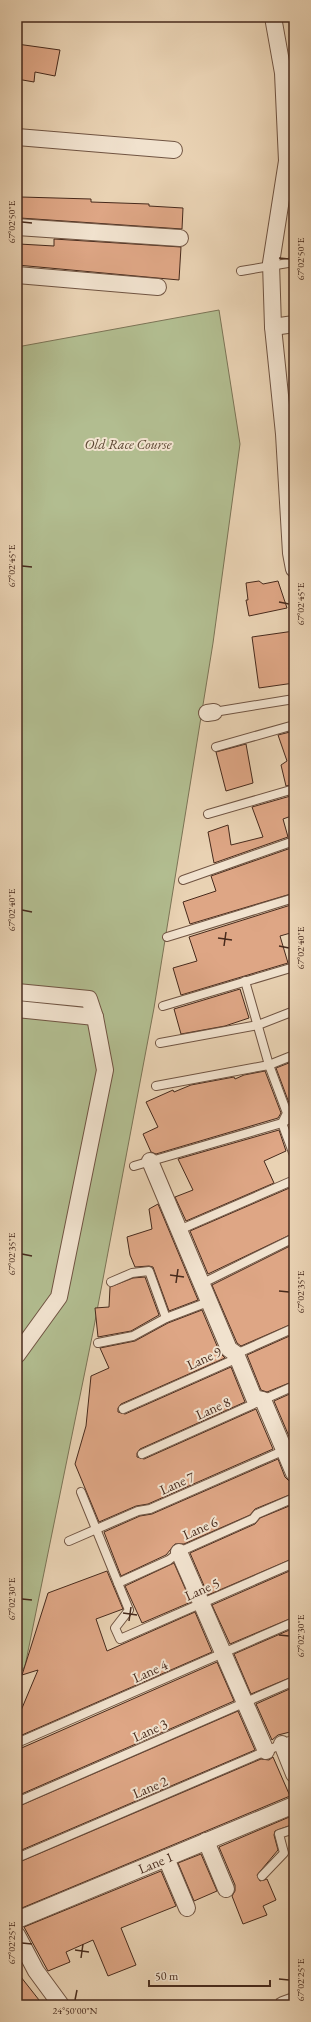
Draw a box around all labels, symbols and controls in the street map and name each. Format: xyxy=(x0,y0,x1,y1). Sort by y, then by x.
text: 67°02'50"E xyxy=(5,200,18,243)
text: 67°02'50"E xyxy=(294,237,307,280)
park label: Old Race Course xyxy=(85,435,172,453)
text: 67°02'45"E xyxy=(5,544,18,587)
text: 67°02'45"E xyxy=(294,582,307,625)
text: 67°02'40"E xyxy=(5,888,18,931)
text: 67°02'40"E xyxy=(294,926,307,969)
text: 67°02'35"E xyxy=(5,1232,18,1275)
text: 67°02'35"E xyxy=(294,1270,307,1313)
street label: Lane 9 xyxy=(184,1342,224,1374)
street label: Lane 8 xyxy=(193,1392,233,1424)
street label: Lane 7 xyxy=(157,1467,197,1499)
street label: Lane 6 xyxy=(180,1512,220,1544)
street label: Lane 5 xyxy=(182,1573,222,1605)
text: 67°02'30"E xyxy=(5,1577,18,1620)
text: 67°02'30"E xyxy=(294,1614,307,1657)
street label: Lane 4 xyxy=(130,1655,170,1687)
street label: Lane 3 xyxy=(130,1714,170,1746)
street label: Lane 2 xyxy=(130,1772,170,1802)
street label: Lane 1 xyxy=(135,1847,176,1878)
text: 67°02'25"E xyxy=(5,1921,18,1964)
text: 67°02'25"E xyxy=(294,1958,307,2001)
scale bar xyxy=(149,1962,270,1988)
text: 50 m xyxy=(155,1968,179,1984)
text: 24°50'00"N xyxy=(53,2004,98,2017)

